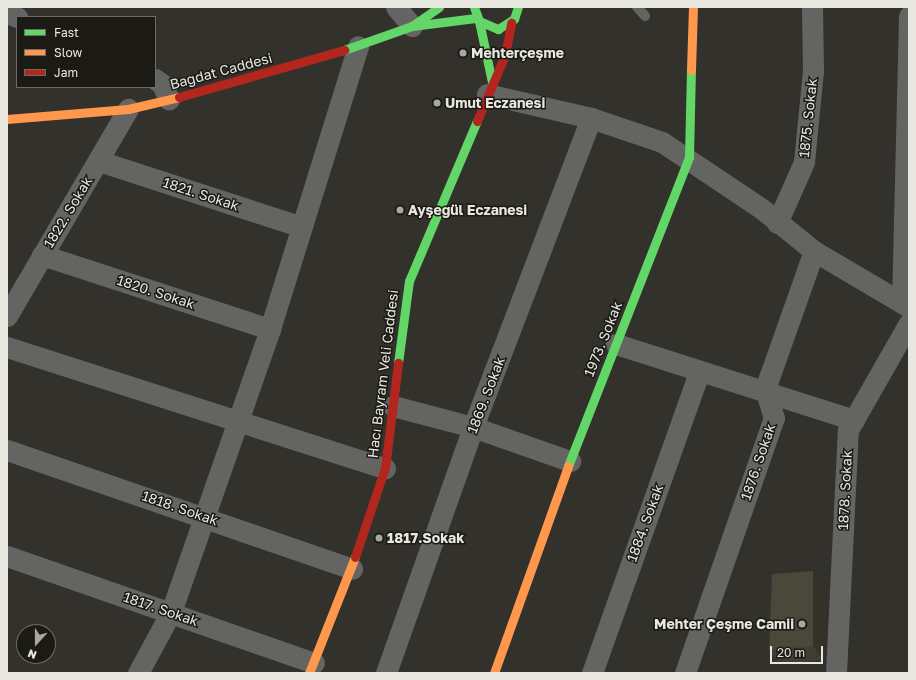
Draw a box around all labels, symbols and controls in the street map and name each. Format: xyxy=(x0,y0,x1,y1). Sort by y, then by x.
legend xyxy=(16,16,156,88)
text: Fast xyxy=(54,25,79,40)
text: Slow xyxy=(54,45,82,60)
place label: Mehterçeşme xyxy=(471,45,564,61)
marker: Mehterçeşme xyxy=(458,48,468,58)
street label: Bağdat Caddesi xyxy=(168,49,274,93)
text: Jam xyxy=(54,65,78,80)
street label: 1875. Sokak xyxy=(795,78,821,158)
place label: Umut Eczanesi xyxy=(445,95,545,111)
marker: Umut Eczanesi xyxy=(432,98,442,108)
street label: 1822. Sokak xyxy=(40,173,96,251)
street label: 1821. Sokak xyxy=(161,174,241,214)
place label: Ayşegül Eczanesi xyxy=(408,202,527,218)
marker: Ayşegül Eczanesi xyxy=(395,205,405,215)
street label: 1820. Sokak xyxy=(115,272,197,312)
street label: Hacı Bayram Veli Caddesi xyxy=(364,289,402,459)
street label: 1973. Sokak xyxy=(580,299,626,379)
street label: 1869. Sokak xyxy=(464,354,508,436)
street label: 1876. Sokak xyxy=(737,422,779,502)
street label: 1878. Sokak xyxy=(835,450,855,530)
street label: 1884. Sokak xyxy=(623,482,667,564)
street label: 1818. Sokak xyxy=(140,487,220,529)
place label: 1817.Sokak xyxy=(387,530,464,546)
marker: 1817.Sokak xyxy=(374,533,384,543)
street label: 1817. Sokak xyxy=(121,588,201,630)
place label: Mehter Çeşme Camii xyxy=(654,616,794,632)
marker: Mehter Çeşme Camii xyxy=(797,619,807,629)
north arrow xyxy=(16,624,56,664)
scale bar xyxy=(772,638,825,664)
text: 20 m xyxy=(777,645,805,660)
text: N xyxy=(26,647,38,662)

